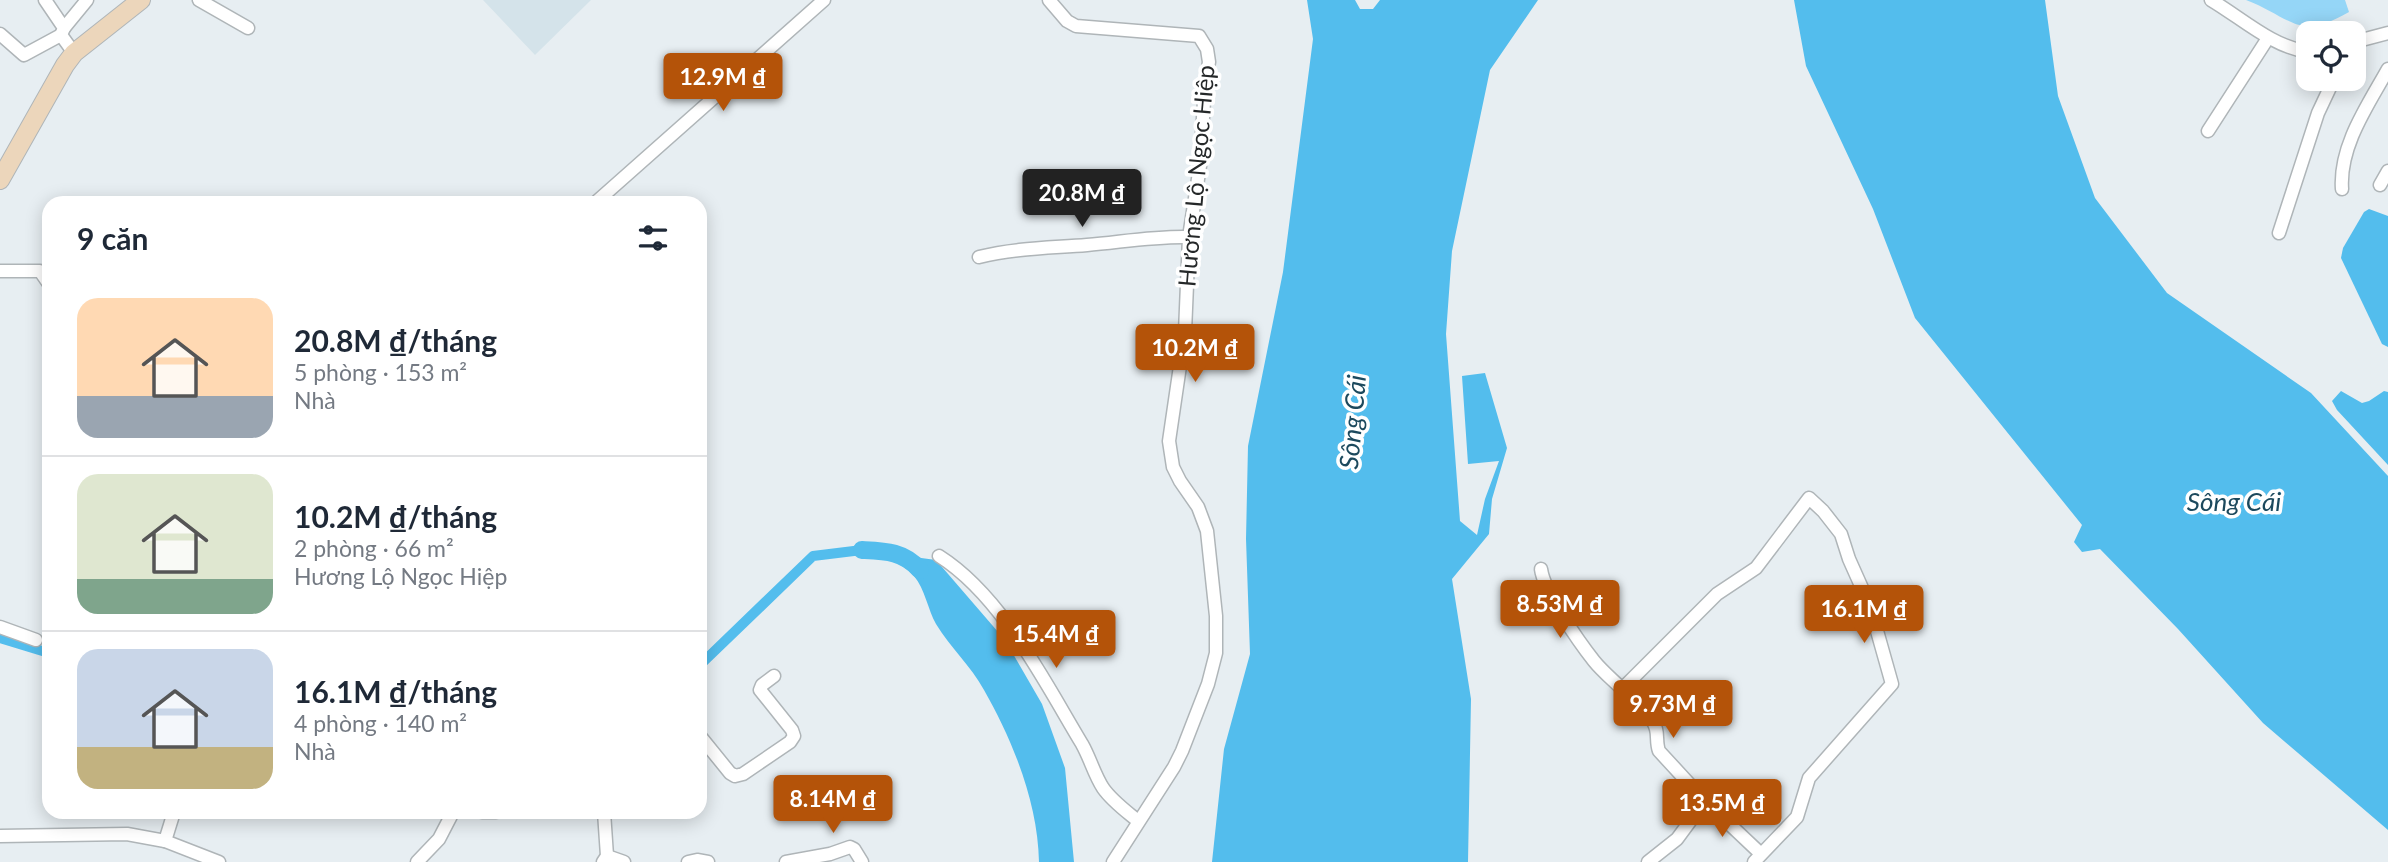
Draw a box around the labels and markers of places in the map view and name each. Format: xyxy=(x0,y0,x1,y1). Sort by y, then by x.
pin: 12.9M ₫ xyxy=(658,54,788,113)
pin: 20.8M ₫ xyxy=(1017,170,1147,229)
pin: 10.2M ₫ xyxy=(1130,324,1260,384)
pin: 8.53M ₫ xyxy=(1495,580,1625,640)
pin: 16.1M ₫ xyxy=(1799,586,1929,645)
pin: 15.4M ₫ xyxy=(991,610,1121,670)
pin: 9.73M ₫ xyxy=(1608,680,1738,740)
pin: 8.14M ₫ xyxy=(768,776,898,835)
pin: 13.5M ₫ xyxy=(1657,780,1787,839)

